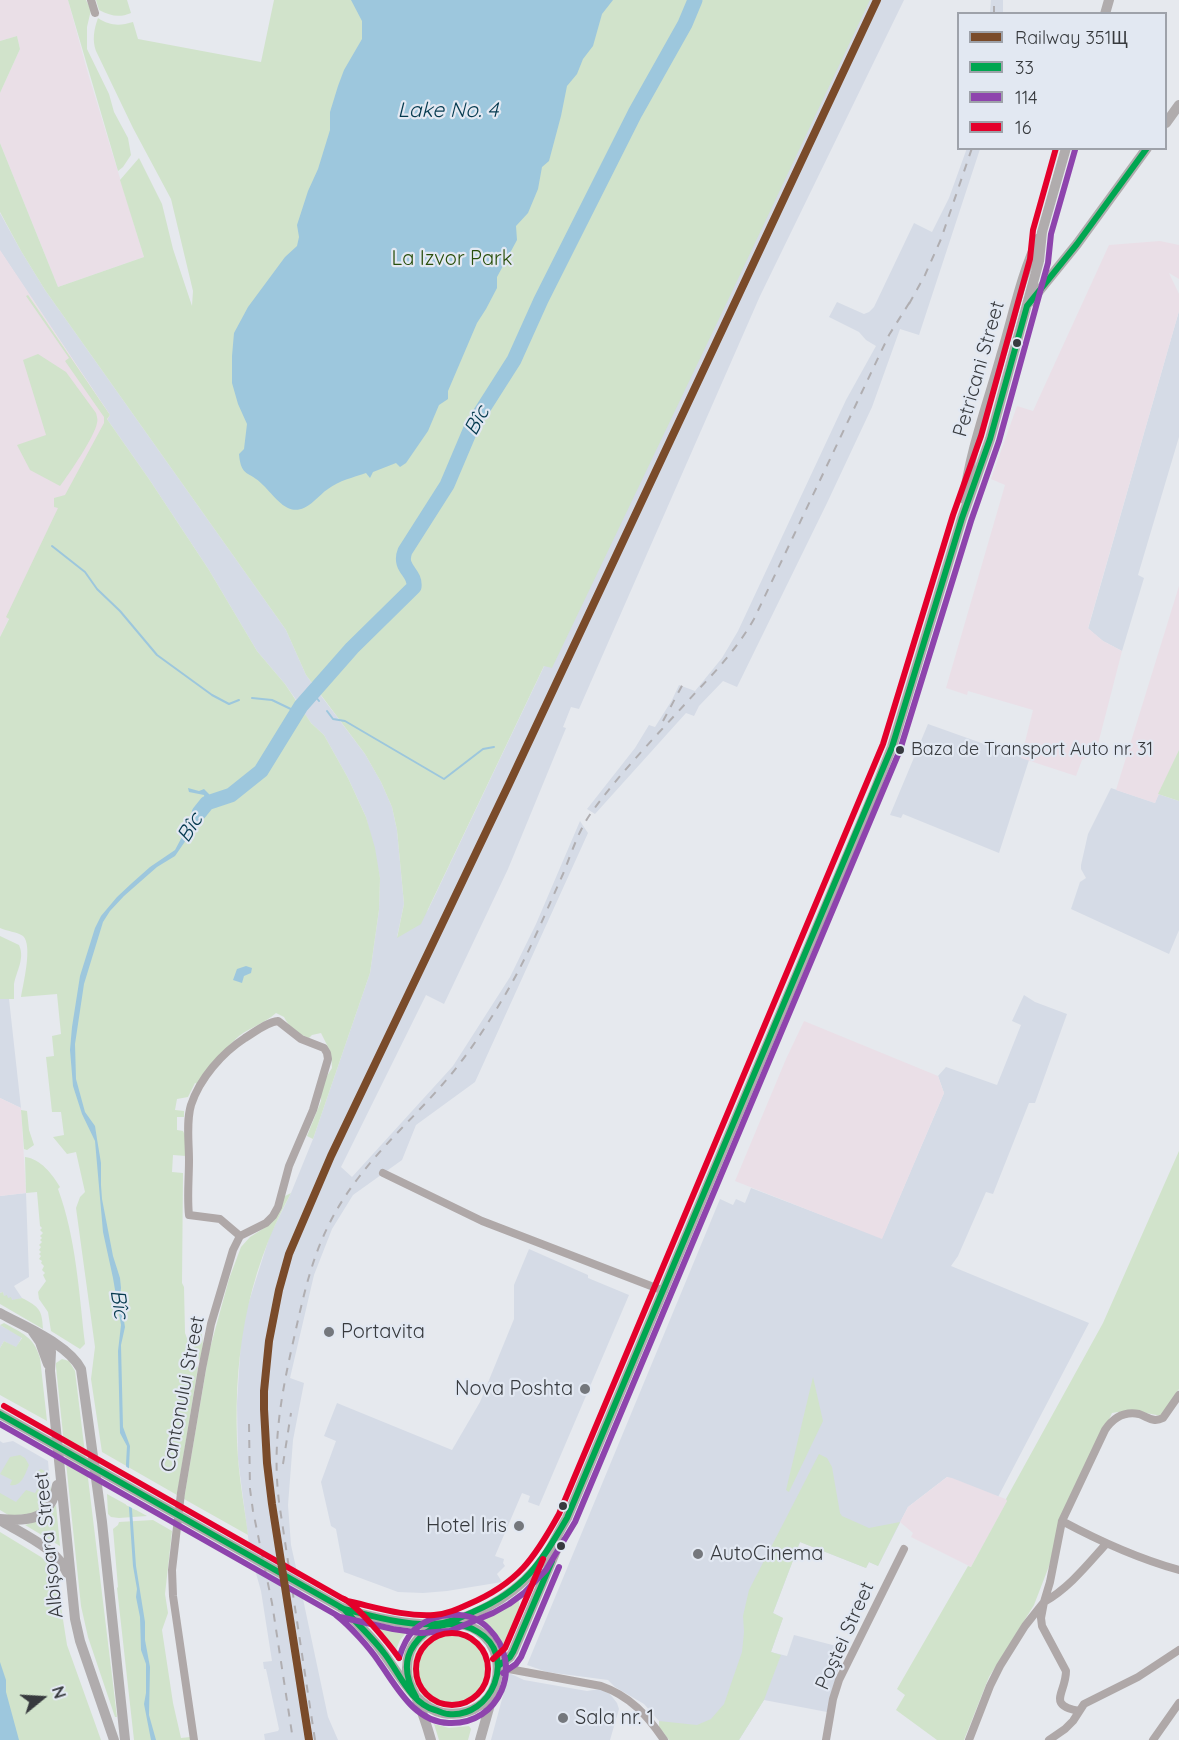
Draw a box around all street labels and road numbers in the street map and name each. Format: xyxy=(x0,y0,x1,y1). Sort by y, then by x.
street label: Petricani Street xyxy=(948,298,1010,440)
street label: Cantonului Street xyxy=(156,1314,210,1474)
street label: Albișoara Street xyxy=(29,1471,69,1619)
street label: Poștei Street xyxy=(811,1578,879,1694)

